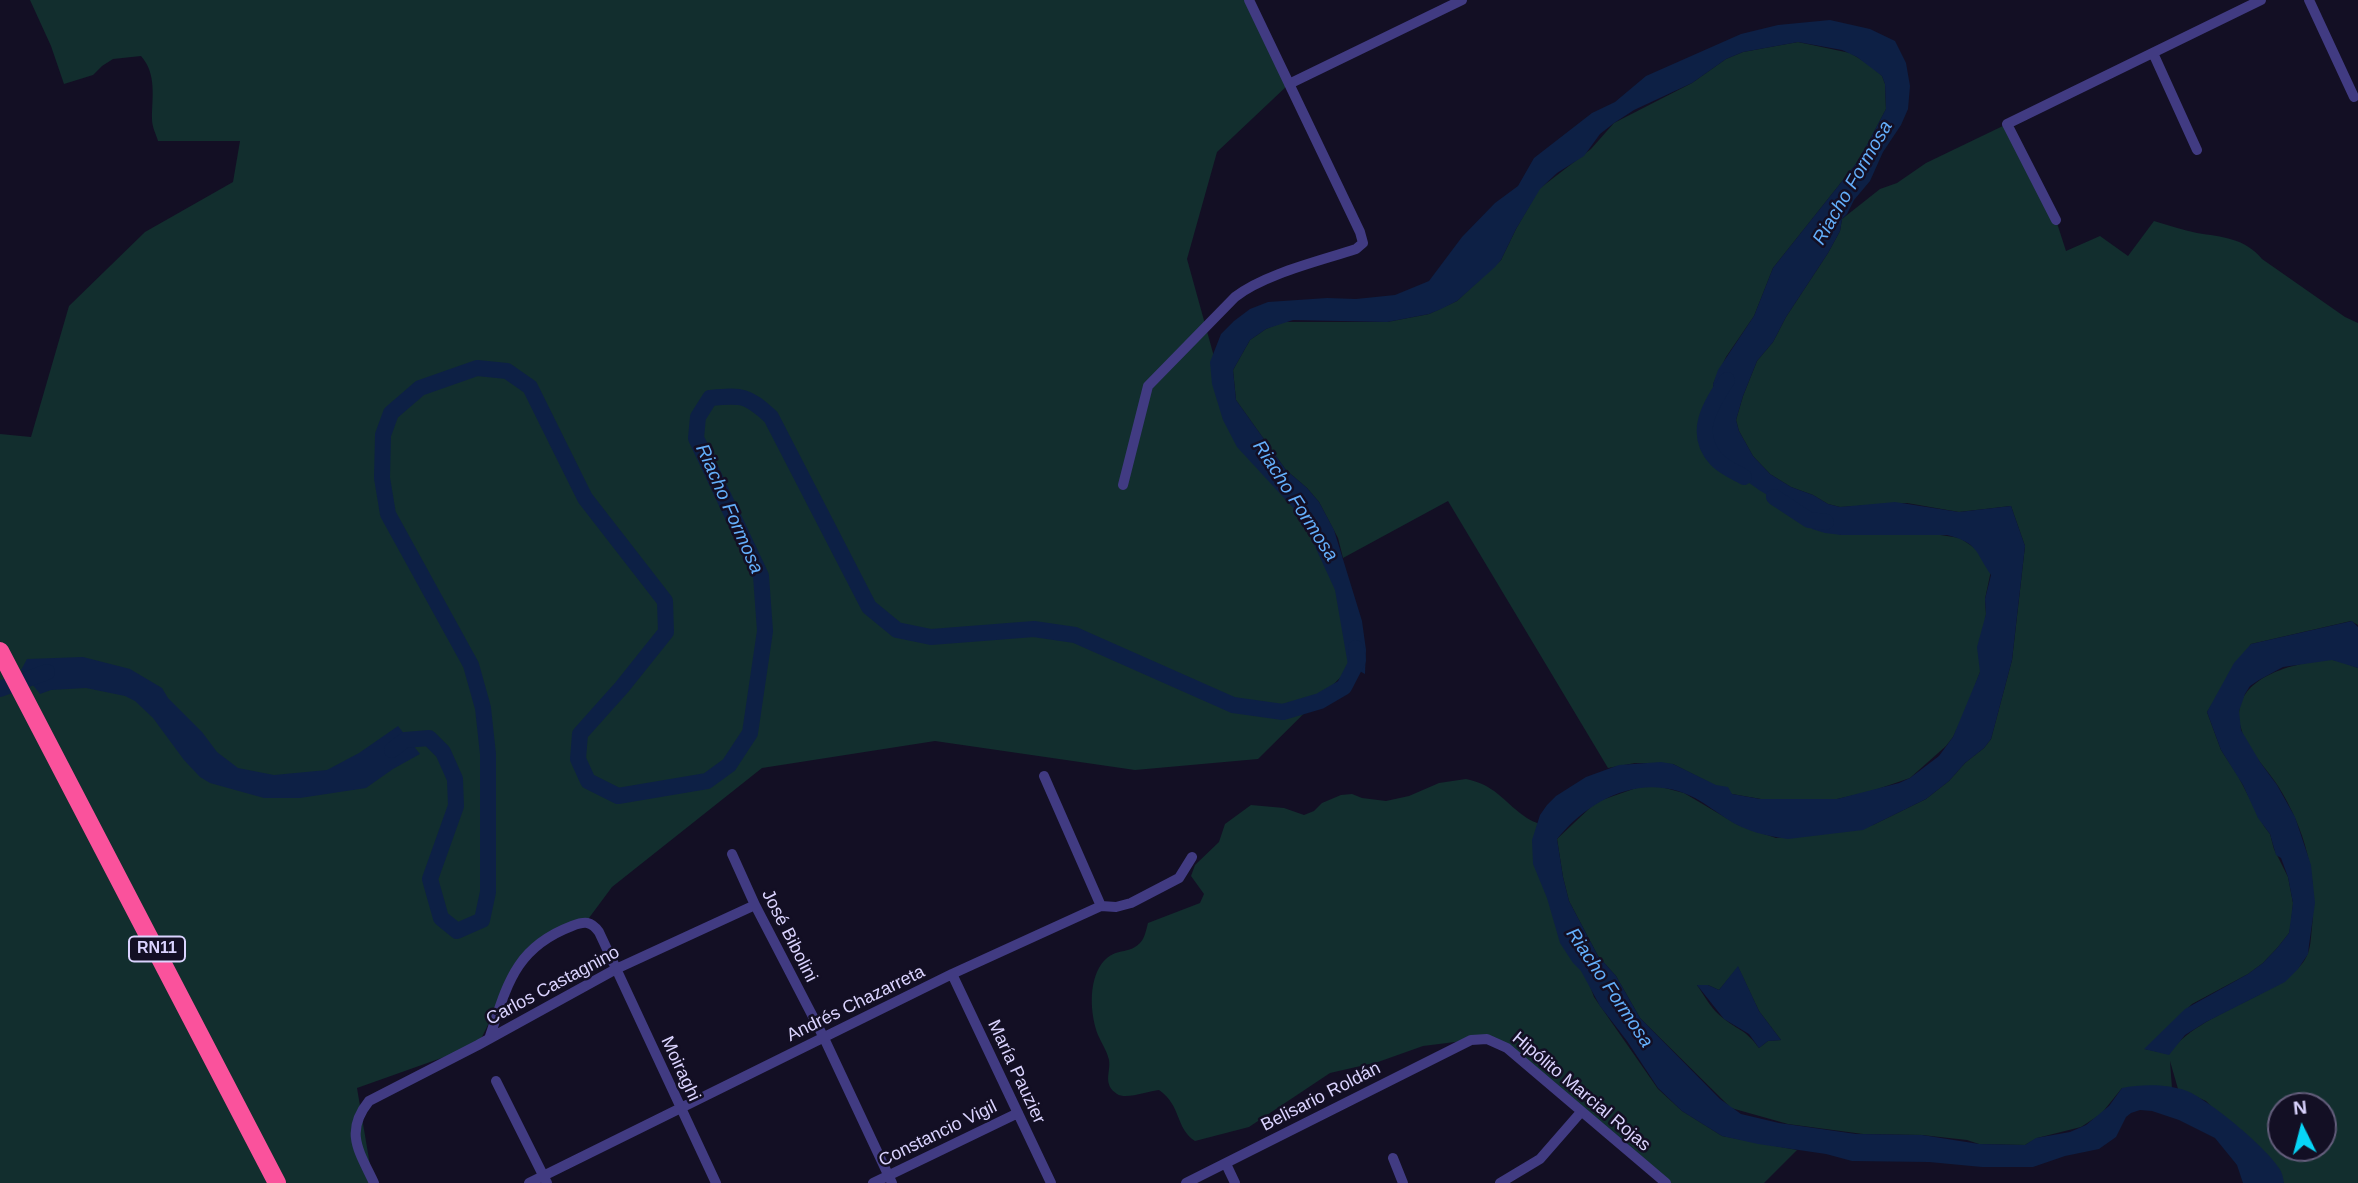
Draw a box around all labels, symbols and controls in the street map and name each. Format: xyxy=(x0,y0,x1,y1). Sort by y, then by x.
water label: Riacho Formosa xyxy=(1808,117,1898,249)
water label: Riacho Formosa xyxy=(1247,436,1343,566)
water label: Riacho Formosa xyxy=(690,441,768,577)
street label: José Bibolini xyxy=(756,886,822,986)
water label: Riacho Formosa xyxy=(1561,924,1657,1052)
road number: RN11 xyxy=(129,937,185,962)
street label: Carlos Castagnino xyxy=(483,942,623,1030)
street label: Andrés Chazarreta xyxy=(783,961,929,1047)
street label: María Pauzier xyxy=(983,1017,1049,1127)
street label: Hipólito Marcial Rojas xyxy=(1507,1028,1655,1156)
street label: Moiraghi xyxy=(656,1033,704,1105)
street label: Belisario Roldán xyxy=(1258,1058,1384,1136)
north arrow xyxy=(2267,1092,2337,1162)
street label: Constancio Vigil xyxy=(875,1096,1001,1172)
text: N xyxy=(2292,1096,2308,1119)

